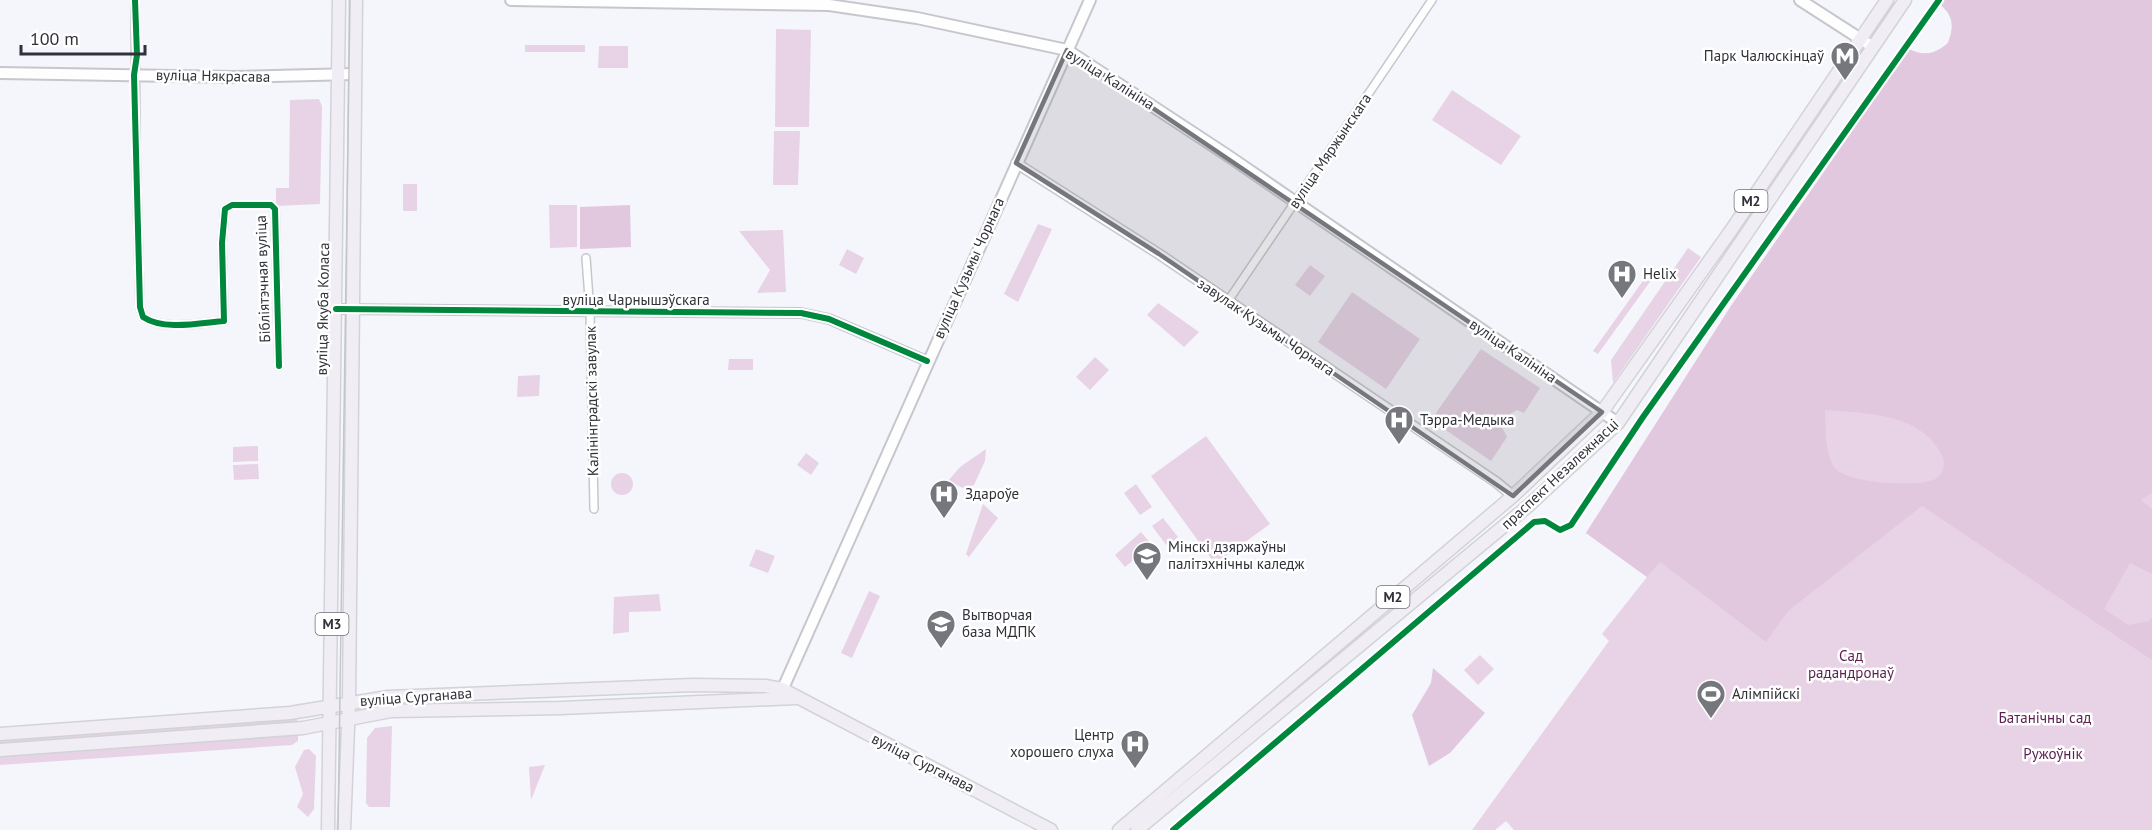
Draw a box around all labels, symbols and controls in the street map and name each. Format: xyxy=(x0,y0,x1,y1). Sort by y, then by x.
scale bar xyxy=(21,18,146,56)
text: 100 m xyxy=(30,27,79,50)
metro station icon: Парк Чалюскінцаў xyxy=(1829,40,1861,82)
street label: вуліца Калініна xyxy=(1062,44,1158,113)
place label: Парк Чалюскінцаў xyxy=(1704,46,1824,65)
street label: вуліца Някрасава xyxy=(156,65,270,86)
street label: вуліца Мяржынскага xyxy=(1284,90,1375,212)
road number: М2 xyxy=(1734,190,1768,212)
street label: вуліца Кузьмы Чорнага xyxy=(929,194,1008,341)
street label: Бібліятэчная вуліца xyxy=(251,215,274,343)
street label: вуліца Якуба Коласа xyxy=(312,242,333,376)
hospital icon: Helix xyxy=(1606,258,1638,300)
place label: Helix xyxy=(1643,264,1677,283)
street label: завулак Кузьмы Чорнага xyxy=(1194,274,1339,380)
street label: вуліца Чарнышэўскага xyxy=(562,290,710,309)
street label: вуліца Калініна xyxy=(1466,314,1561,387)
street label: Калінінградскі завулак xyxy=(581,325,602,476)
hospital icon: Тэрра-Медыка xyxy=(1383,404,1415,446)
place label: Тэрра-Медыка xyxy=(1420,410,1515,429)
street label: праспект Незалежнасці xyxy=(1497,414,1622,533)
hospital icon: Здароўе xyxy=(928,478,960,520)
place label: Здароўе xyxy=(965,484,1019,503)
place label: Мінскі дзяржаўны палітэхнічны каледж xyxy=(1168,537,1304,573)
school or university icon: Мінскі дзяржаўны палітэхнічны каледж xyxy=(1131,540,1163,582)
road number: М2 xyxy=(1376,586,1410,608)
place label: Вытворчая база МДПК xyxy=(962,605,1036,641)
school or university icon: Вытворчая база МДПК xyxy=(925,608,957,650)
road number: М3 xyxy=(316,613,348,635)
park label: Сад радандронаў xyxy=(1808,646,1894,682)
sports icon: Алімпійскі xyxy=(1695,678,1727,720)
street label: вуліца Сурганава xyxy=(359,683,473,710)
place label: Алімпійскі xyxy=(1732,684,1800,703)
park label: Батанічны сад xyxy=(1999,708,2091,727)
place label: Центр хорошего слуха xyxy=(1010,725,1114,761)
hospital icon: Центр хорошего слуха xyxy=(1119,728,1151,770)
street label: вуліца Сурганава xyxy=(869,729,978,797)
park label: Ружоўнік xyxy=(2023,744,2083,763)

